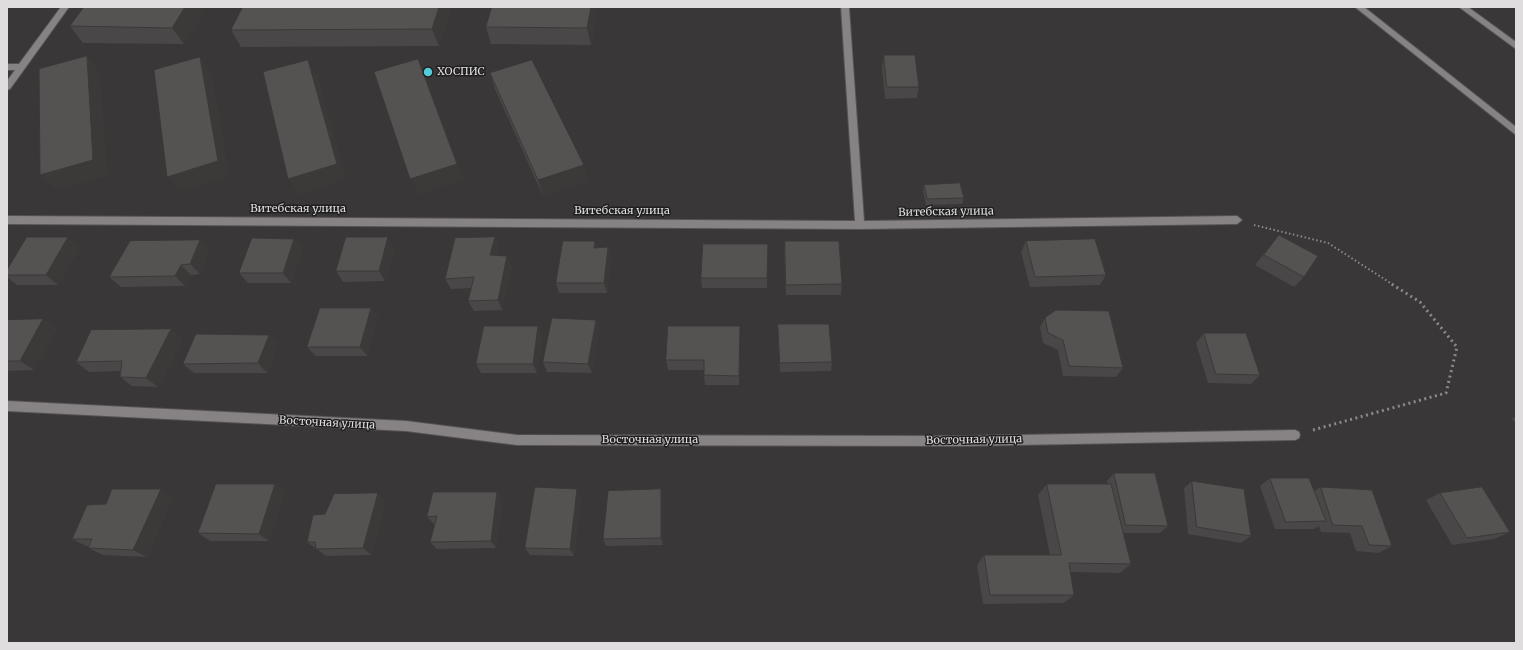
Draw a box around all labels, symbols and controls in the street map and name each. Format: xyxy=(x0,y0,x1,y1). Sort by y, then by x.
place label: ХОСПИС xyxy=(437,65,485,79)
marker: ХОСПИС xyxy=(422,66,434,78)
street label: Витебская улица xyxy=(250,202,346,216)
street label: Витебская улица xyxy=(574,204,670,218)
street label: Витебская улица xyxy=(898,205,994,219)
street label: Восточная улица xyxy=(279,414,375,432)
street label: Восточная улица xyxy=(602,433,698,447)
street label: Восточная улица xyxy=(926,433,1022,447)

